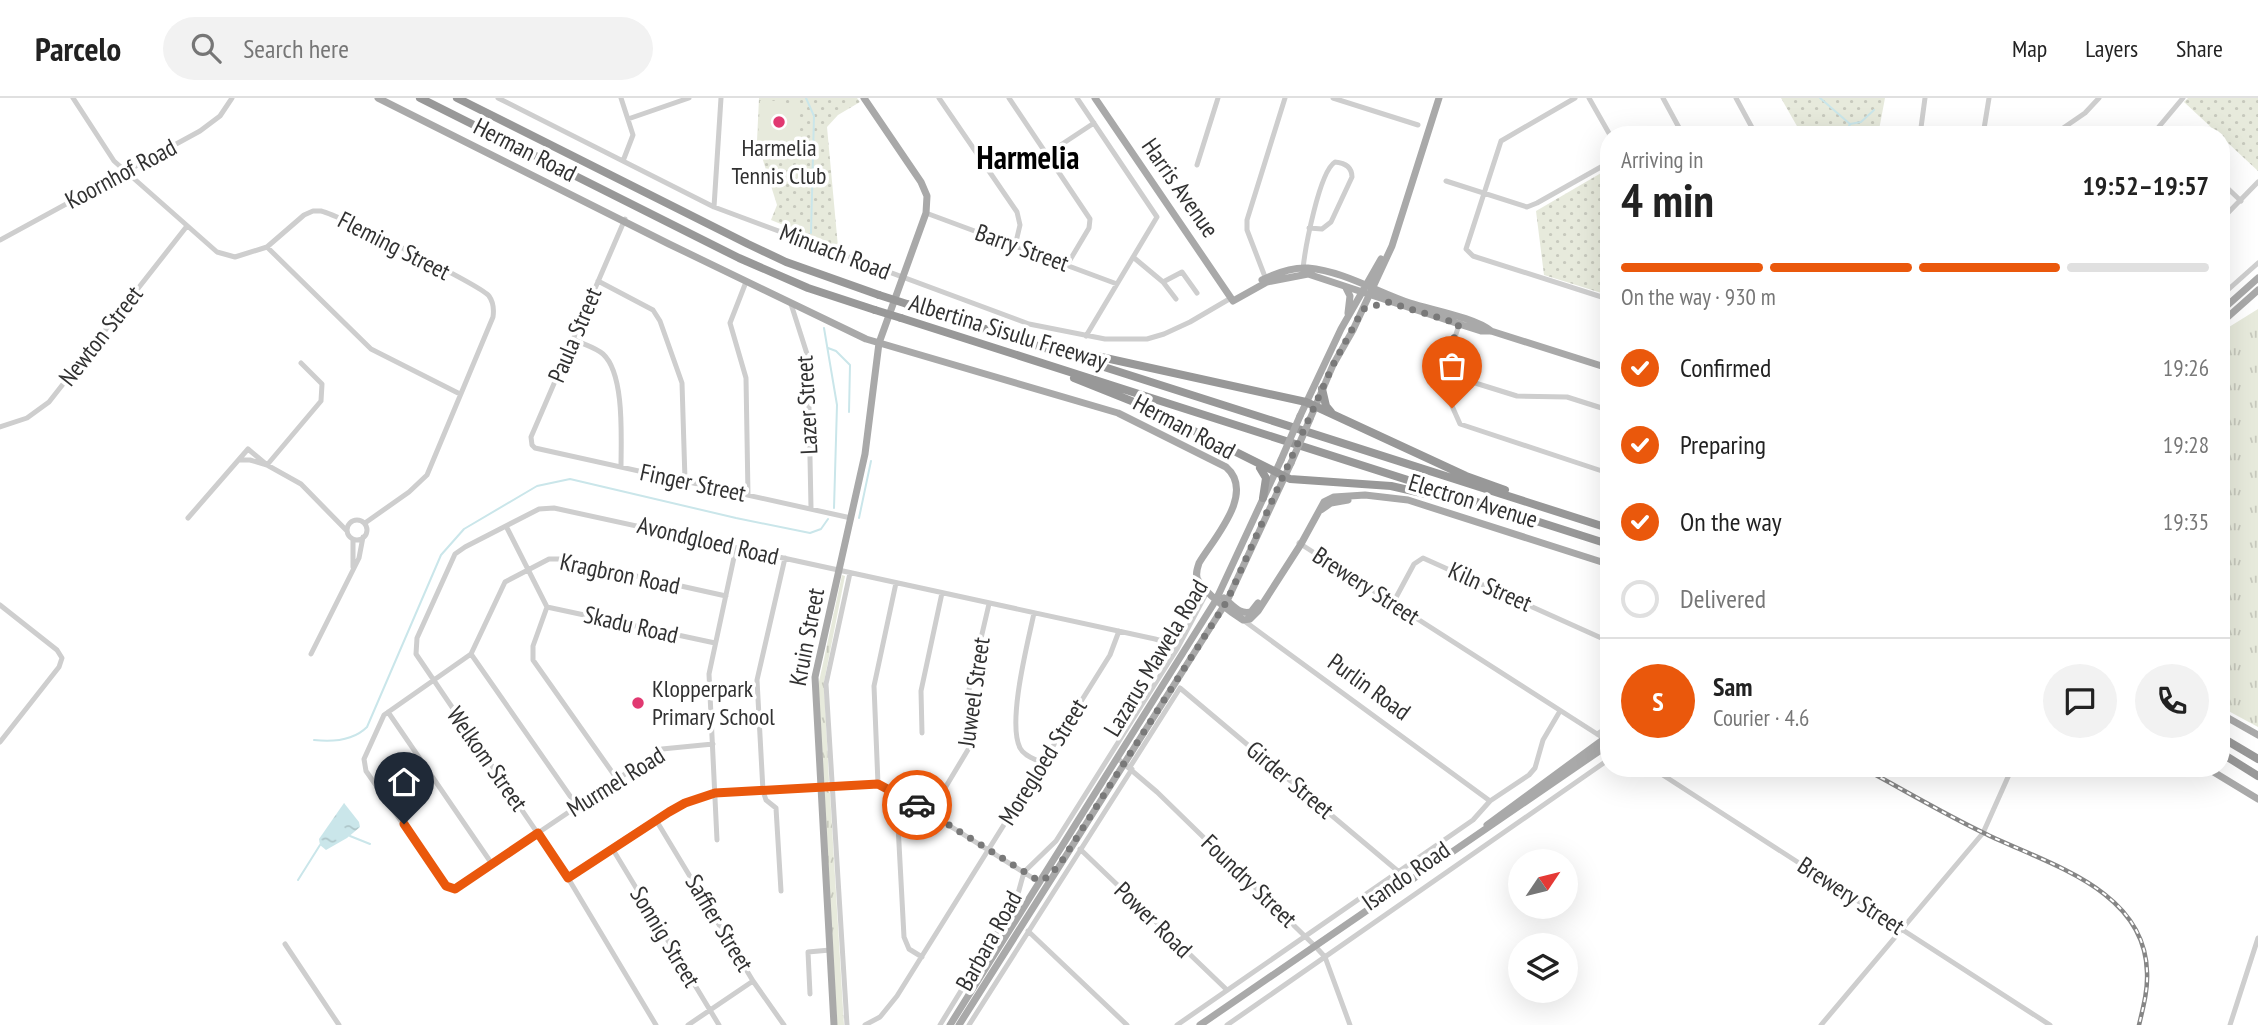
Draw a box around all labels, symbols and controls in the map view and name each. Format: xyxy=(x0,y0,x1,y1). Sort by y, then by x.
search box xyxy=(163,17,653,80)
text: Parcelo xyxy=(35,27,121,70)
icon: search xyxy=(187,29,225,67)
text: Search here xyxy=(243,32,349,65)
text: Map xyxy=(2012,33,2047,64)
text: Layers xyxy=(2085,33,2138,64)
text: Share xyxy=(2176,33,2223,64)
street label: Herman Road xyxy=(469,111,582,189)
marker: Harmelia Tennis Club xyxy=(771,114,787,130)
street label: Koornhof Road xyxy=(60,131,182,216)
place label: Harmelia Tennis Club xyxy=(731,132,827,191)
street label: Harris Avenue xyxy=(1135,132,1226,243)
district label: Harmelia xyxy=(977,136,1079,178)
text: Arriving in xyxy=(1621,145,1703,174)
text: 19:52–19:57 xyxy=(2082,169,2209,202)
text: 4 min xyxy=(1621,170,1714,230)
street label: Fleming Street xyxy=(333,204,456,287)
street label: Minuach Road xyxy=(775,216,895,287)
street label: Barry Street xyxy=(971,216,1073,279)
street label: Newton Street xyxy=(52,279,150,392)
street label: Paula Street xyxy=(541,282,609,387)
text: On the way · 930 m xyxy=(1621,282,1776,311)
street label: Albertina Sisulu Freeway xyxy=(905,287,1111,376)
pin xyxy=(1422,336,1482,408)
icon: bag xyxy=(1433,347,1471,385)
icon: check xyxy=(1621,349,1659,387)
text: Confirmed xyxy=(1680,351,1771,384)
text: 19:26 xyxy=(2163,353,2209,382)
street label: Lazer Street xyxy=(788,354,825,455)
street label: Herman Road xyxy=(1128,387,1241,466)
icon: check xyxy=(1621,426,1659,464)
text: Preparing xyxy=(1680,428,1766,461)
text: 19:28 xyxy=(2163,430,2209,459)
street label: Finger Street xyxy=(637,456,749,509)
street label: Electron Avenue xyxy=(1405,466,1541,535)
icon: check xyxy=(1621,503,1659,541)
text: On the way xyxy=(1680,505,1782,538)
text: 19:35 xyxy=(2163,507,2209,536)
street label: Avondgloed Road xyxy=(635,509,782,572)
street label: Brewery Street xyxy=(1307,540,1426,632)
street label: Kragbron Road xyxy=(557,546,683,601)
street label: Kiln Street xyxy=(1444,554,1537,619)
street label: Lazarus Mawela Road xyxy=(1097,574,1215,742)
text: Delivered xyxy=(1680,582,1766,615)
street label: Kruin Street xyxy=(782,585,831,688)
street label: Skadu Road xyxy=(581,599,681,650)
street label: Juweel Street xyxy=(950,635,997,750)
street label: Purlin Road xyxy=(1322,646,1417,727)
button: chat xyxy=(2043,664,2117,738)
button: phone xyxy=(2135,664,2209,738)
text: Sam xyxy=(1713,670,1752,703)
place label: Klopperpark Primary School xyxy=(652,673,775,732)
text: S xyxy=(1652,685,1664,718)
street label: Moregloed Street xyxy=(991,692,1094,831)
marker: Klopperpark Primary School xyxy=(630,695,646,711)
street label: Welkom Street xyxy=(440,700,535,817)
text: Courier · 4.6 xyxy=(1713,703,1809,732)
street label: Girder Street xyxy=(1240,734,1341,826)
street label: Murmel Road xyxy=(561,739,670,824)
pin xyxy=(374,752,434,824)
icon: home xyxy=(385,763,423,801)
courier xyxy=(882,770,952,840)
icon: car xyxy=(898,786,936,824)
street label: Foundry Street xyxy=(1195,827,1304,934)
street label: Isando Road xyxy=(1356,834,1456,917)
north arrow xyxy=(1508,849,1578,919)
map controls xyxy=(1508,849,1578,1003)
street label: Brewery Street xyxy=(1792,850,1911,942)
street label: Saffier Street xyxy=(678,869,761,977)
street label: Power Road xyxy=(1108,875,1199,964)
street label: Sonnig Street xyxy=(623,881,708,993)
street label: Barbara Road xyxy=(948,885,1029,996)
button: layers xyxy=(1508,933,1578,1003)

